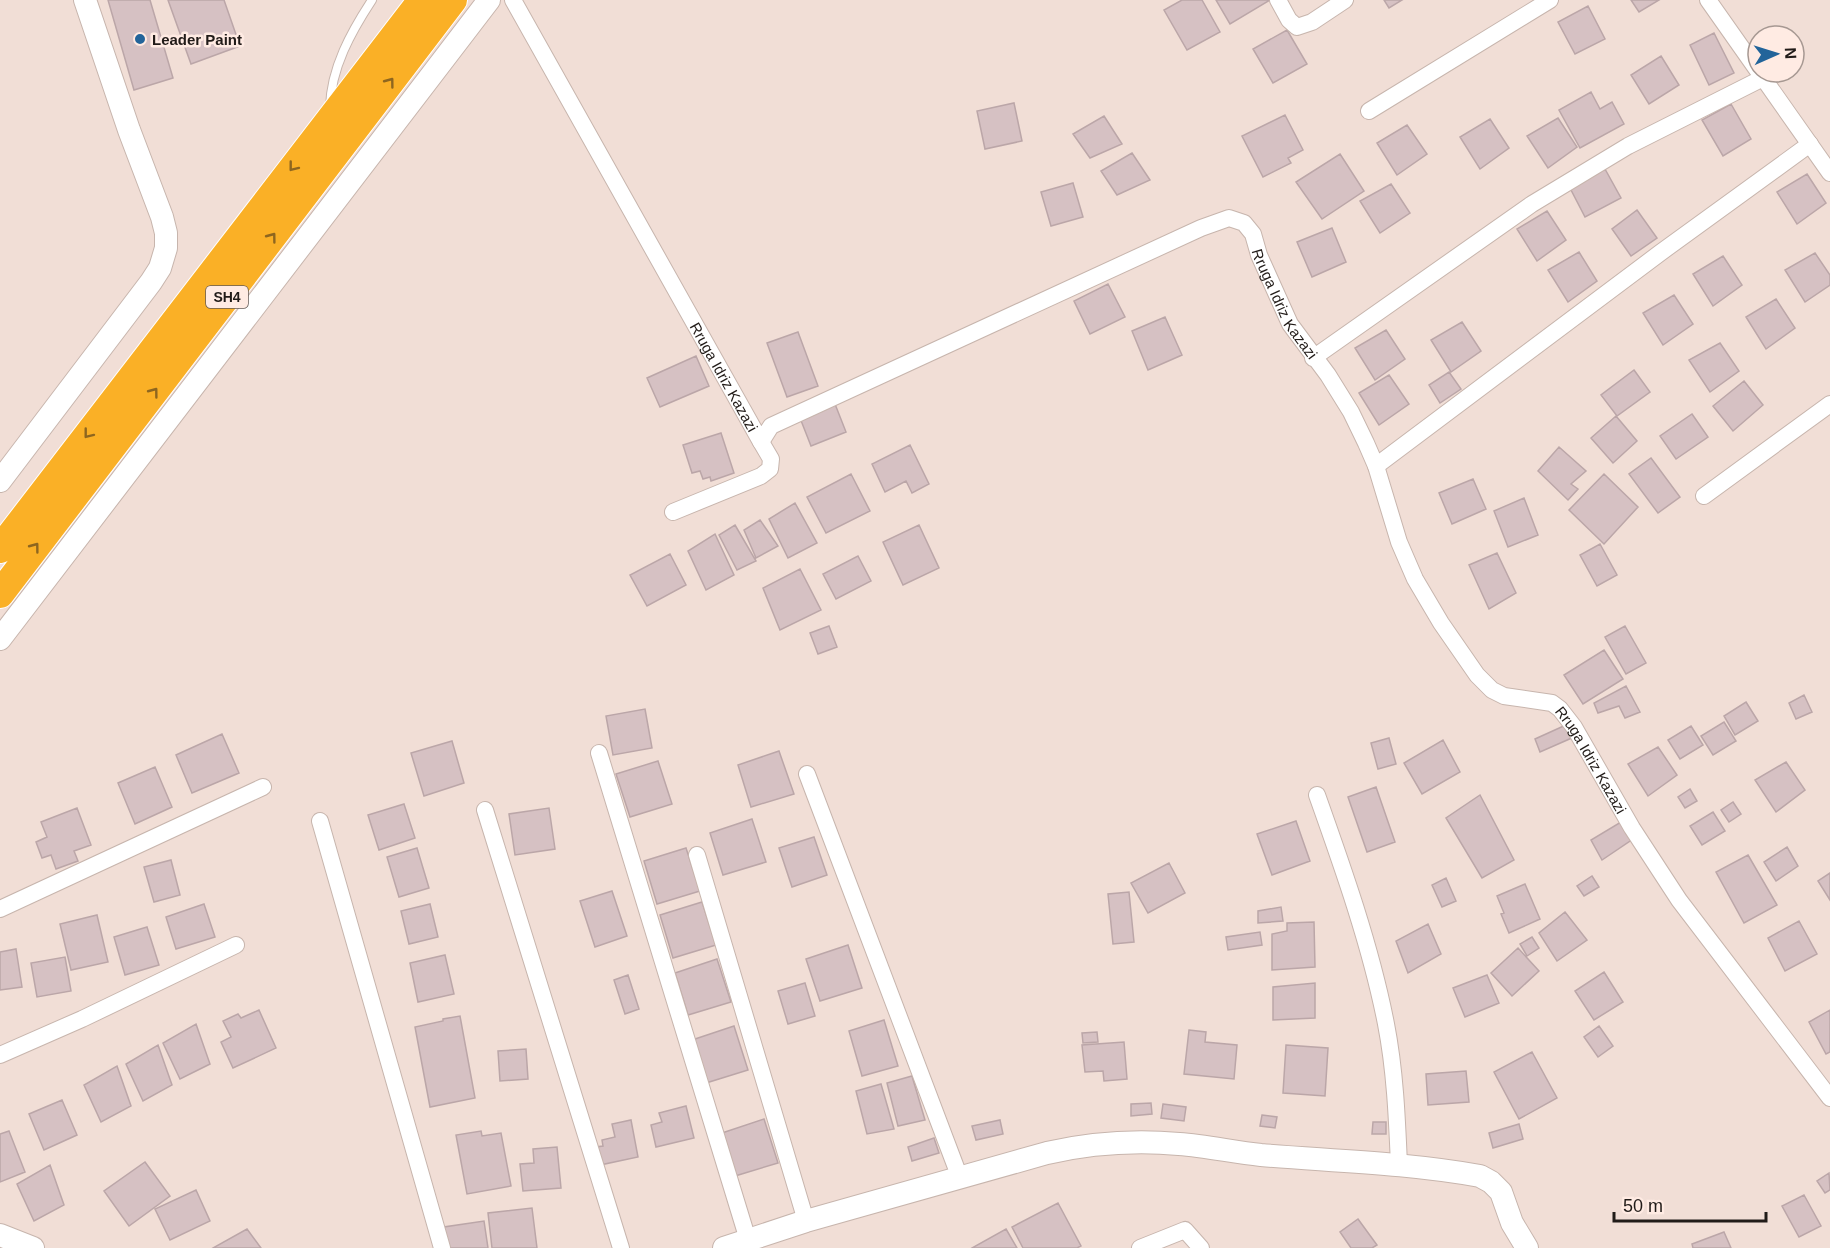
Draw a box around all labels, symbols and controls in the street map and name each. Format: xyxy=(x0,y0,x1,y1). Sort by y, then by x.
north arrow xyxy=(1746,24,1806,84)
place label: Leader Paint xyxy=(152,31,242,48)
marker: Leader Paint xyxy=(133,32,147,46)
text: N xyxy=(1782,47,1799,59)
one-way arrow xyxy=(383,78,394,89)
one-way arrow xyxy=(290,161,301,172)
one-way arrow xyxy=(265,233,276,244)
street label: Rruga Idriz Kazazi xyxy=(1249,247,1321,362)
road number: SH4 xyxy=(206,286,248,308)
street label: Rruga Idriz Kazazi xyxy=(687,319,762,434)
one-way arrow xyxy=(146,388,157,399)
one-way arrow xyxy=(85,427,96,438)
one-way arrow xyxy=(28,543,39,554)
street label: Rruga Idriz Kazazi xyxy=(1552,703,1630,816)
scale bar xyxy=(1614,1185,1766,1223)
text: 50 m xyxy=(1623,1196,1663,1216)

